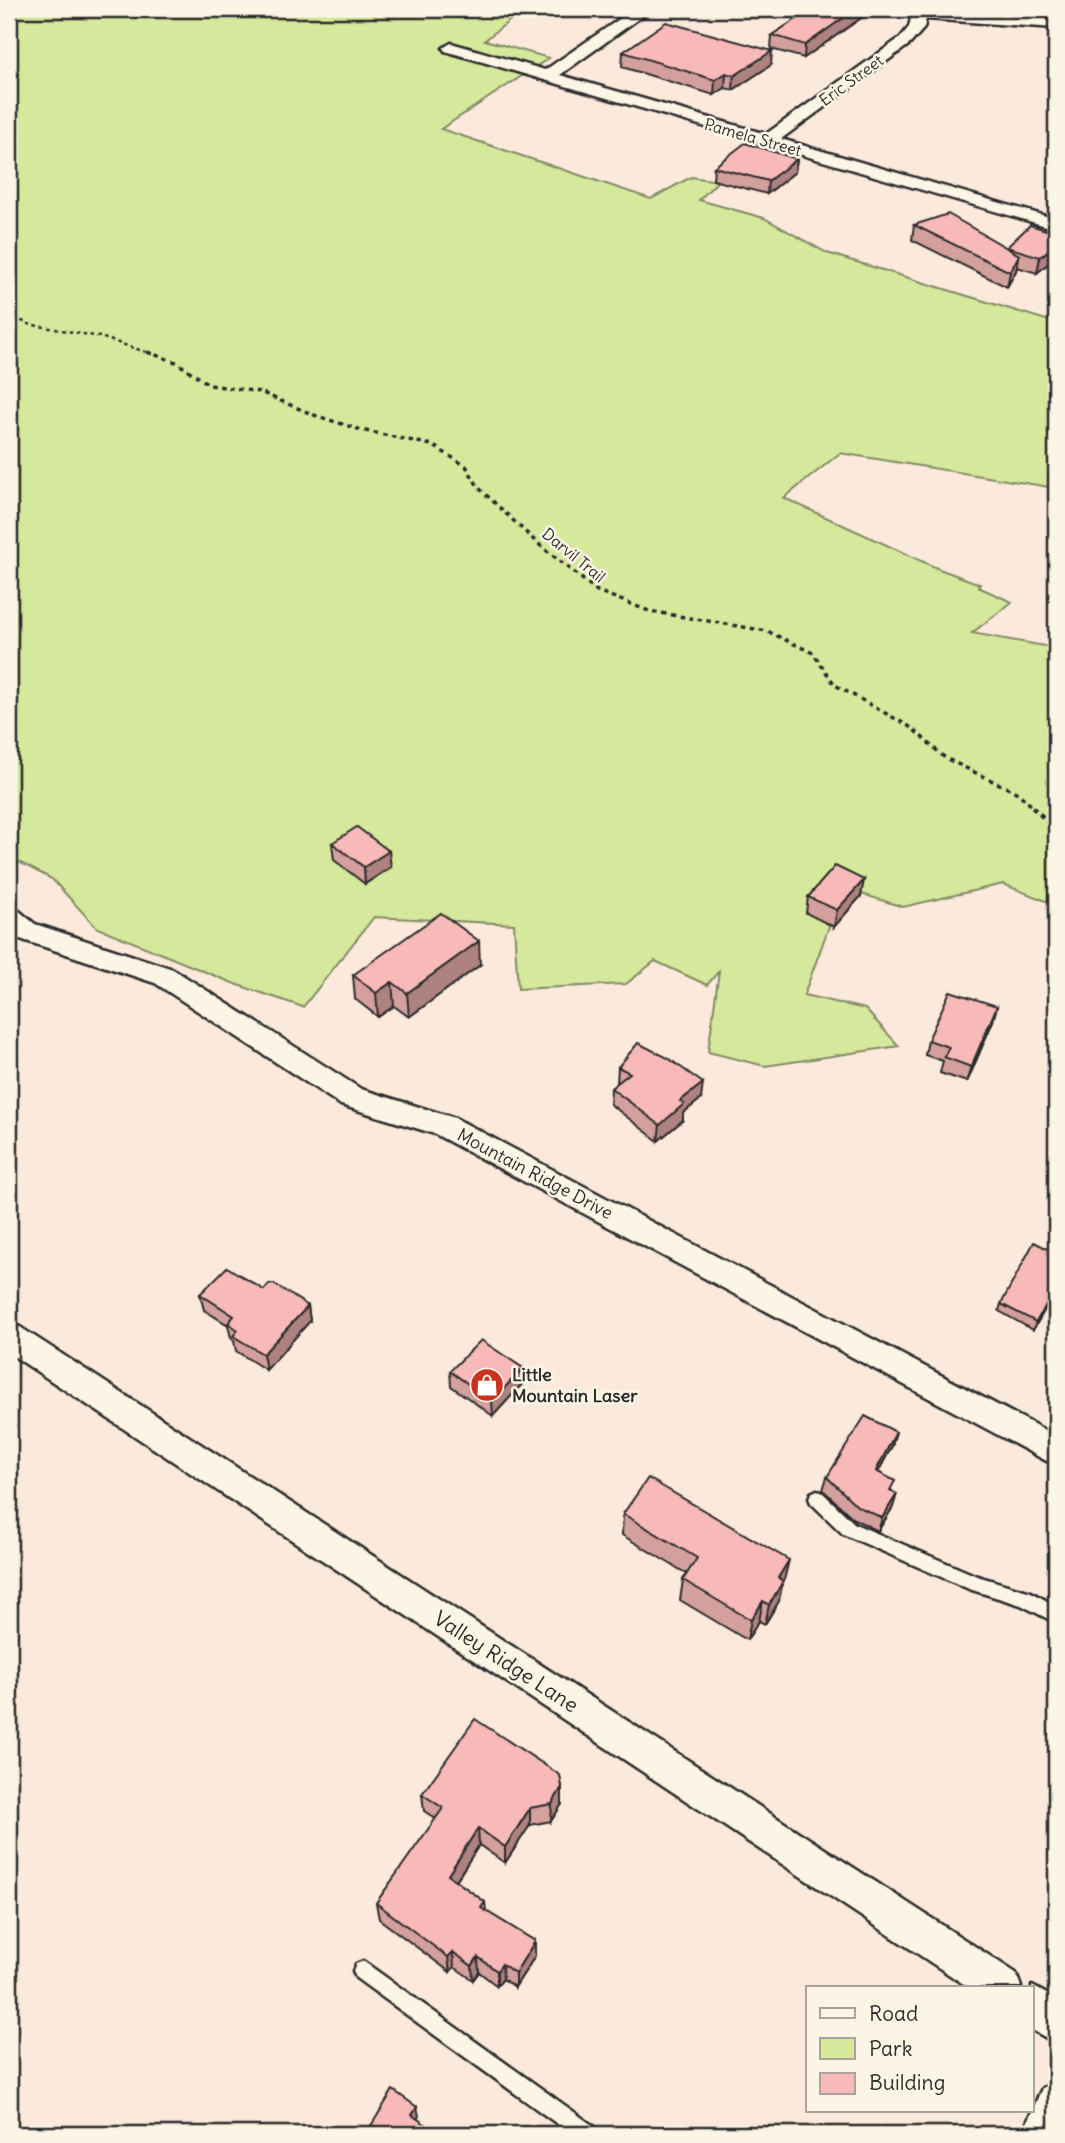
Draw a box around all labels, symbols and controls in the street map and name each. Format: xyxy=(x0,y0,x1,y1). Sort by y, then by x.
street label: Eric Street xyxy=(815,50,887,110)
street label: Pamela Street xyxy=(702,114,805,161)
street label: Darvil Trail xyxy=(538,523,610,587)
street label: Mountain Ridge Drive xyxy=(453,1123,617,1224)
place label: Little Mountain Laser xyxy=(512,1363,638,1407)
shop icon: Little Mountain Laser xyxy=(468,1366,506,1404)
street label: Valley Ridge Lane xyxy=(429,1605,584,1718)
legend xyxy=(806,1986,1034,2112)
text: Road xyxy=(869,2000,918,2027)
text: Park xyxy=(869,2035,912,2062)
text: Building xyxy=(869,2069,945,2096)

